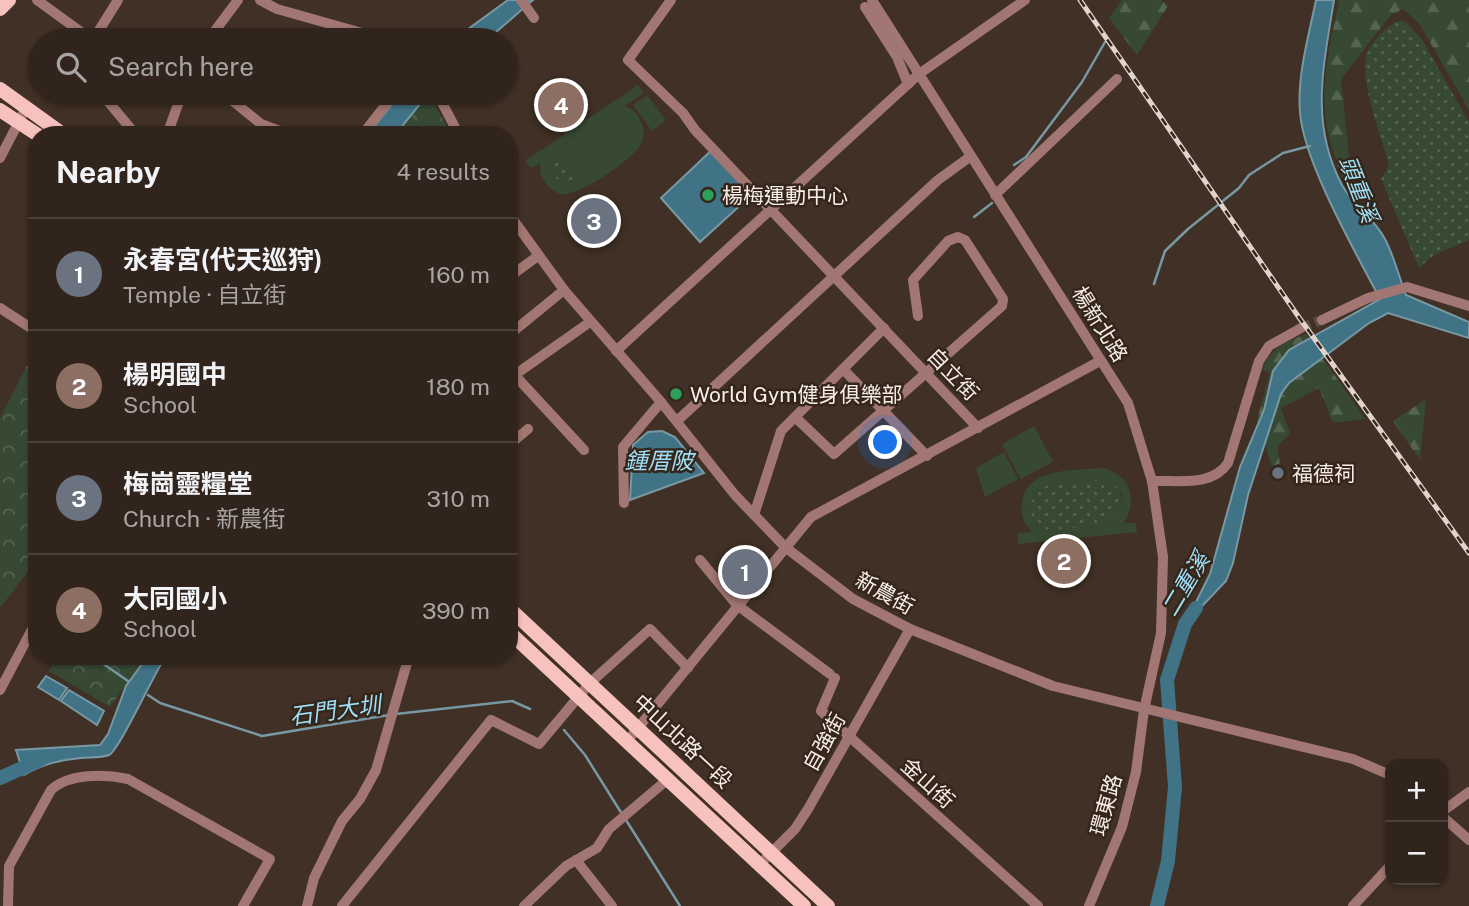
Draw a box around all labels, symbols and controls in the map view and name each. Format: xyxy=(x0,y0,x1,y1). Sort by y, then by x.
search box xyxy=(28,28,518,105)
icon: search xyxy=(52,48,90,86)
text: Search here xyxy=(108,51,254,82)
pin: 4 xyxy=(538,79,584,131)
water label: 頭重溪 xyxy=(1334,152,1385,229)
text: Nearby xyxy=(56,154,160,190)
text: 4 results xyxy=(396,158,490,185)
place label: 楊梅運動中心 xyxy=(722,183,848,208)
marker: 楊梅運動中心 xyxy=(700,187,716,203)
pin: 3 xyxy=(571,195,617,247)
text: 永春宮(代天巡狩) xyxy=(123,244,322,275)
text: 1 xyxy=(74,261,84,288)
text: 160 m xyxy=(427,261,490,288)
text: Temple · 自立街 xyxy=(123,281,286,308)
street label: 楊新北路 xyxy=(1067,282,1133,366)
street label: 自立街 xyxy=(922,343,984,405)
text: 楊明國中 xyxy=(123,359,227,390)
text: 2 xyxy=(72,373,86,400)
text: 180 m xyxy=(426,373,490,400)
place label: World Gym健身俱樂部 xyxy=(690,382,902,407)
marker: World Gym健身俱樂部 xyxy=(668,386,684,402)
text: School xyxy=(123,391,197,418)
your location xyxy=(868,425,902,459)
water label: 鍾厝陂 xyxy=(625,447,697,474)
place label: 福德祠 xyxy=(1292,461,1355,486)
marker: 福德祠 xyxy=(1270,465,1286,481)
text: 梅崗靈糧堂 xyxy=(123,468,253,499)
text: 3 xyxy=(71,485,87,512)
text: 310 m xyxy=(427,485,490,512)
text: Church · 新農街 xyxy=(123,505,285,532)
pin: 2 xyxy=(1041,535,1087,587)
water label: 二重溪 xyxy=(1156,545,1216,621)
pin: 1 xyxy=(722,546,768,598)
street label: 新農街 xyxy=(851,567,919,619)
text: 大同國小 xyxy=(123,583,227,614)
text: 4 xyxy=(71,597,87,624)
text: 390 m xyxy=(422,597,490,624)
text: School xyxy=(123,615,197,642)
street label: 中山北路一段 xyxy=(628,689,738,793)
water label: 石門大圳 xyxy=(288,690,385,730)
street label: 自強街 xyxy=(798,708,850,776)
street label: 金山街 xyxy=(896,753,960,813)
map controls xyxy=(1385,759,1448,885)
button: + xyxy=(1385,759,1448,822)
street label: 環東路 xyxy=(1085,771,1127,839)
button: − xyxy=(1385,822,1448,885)

